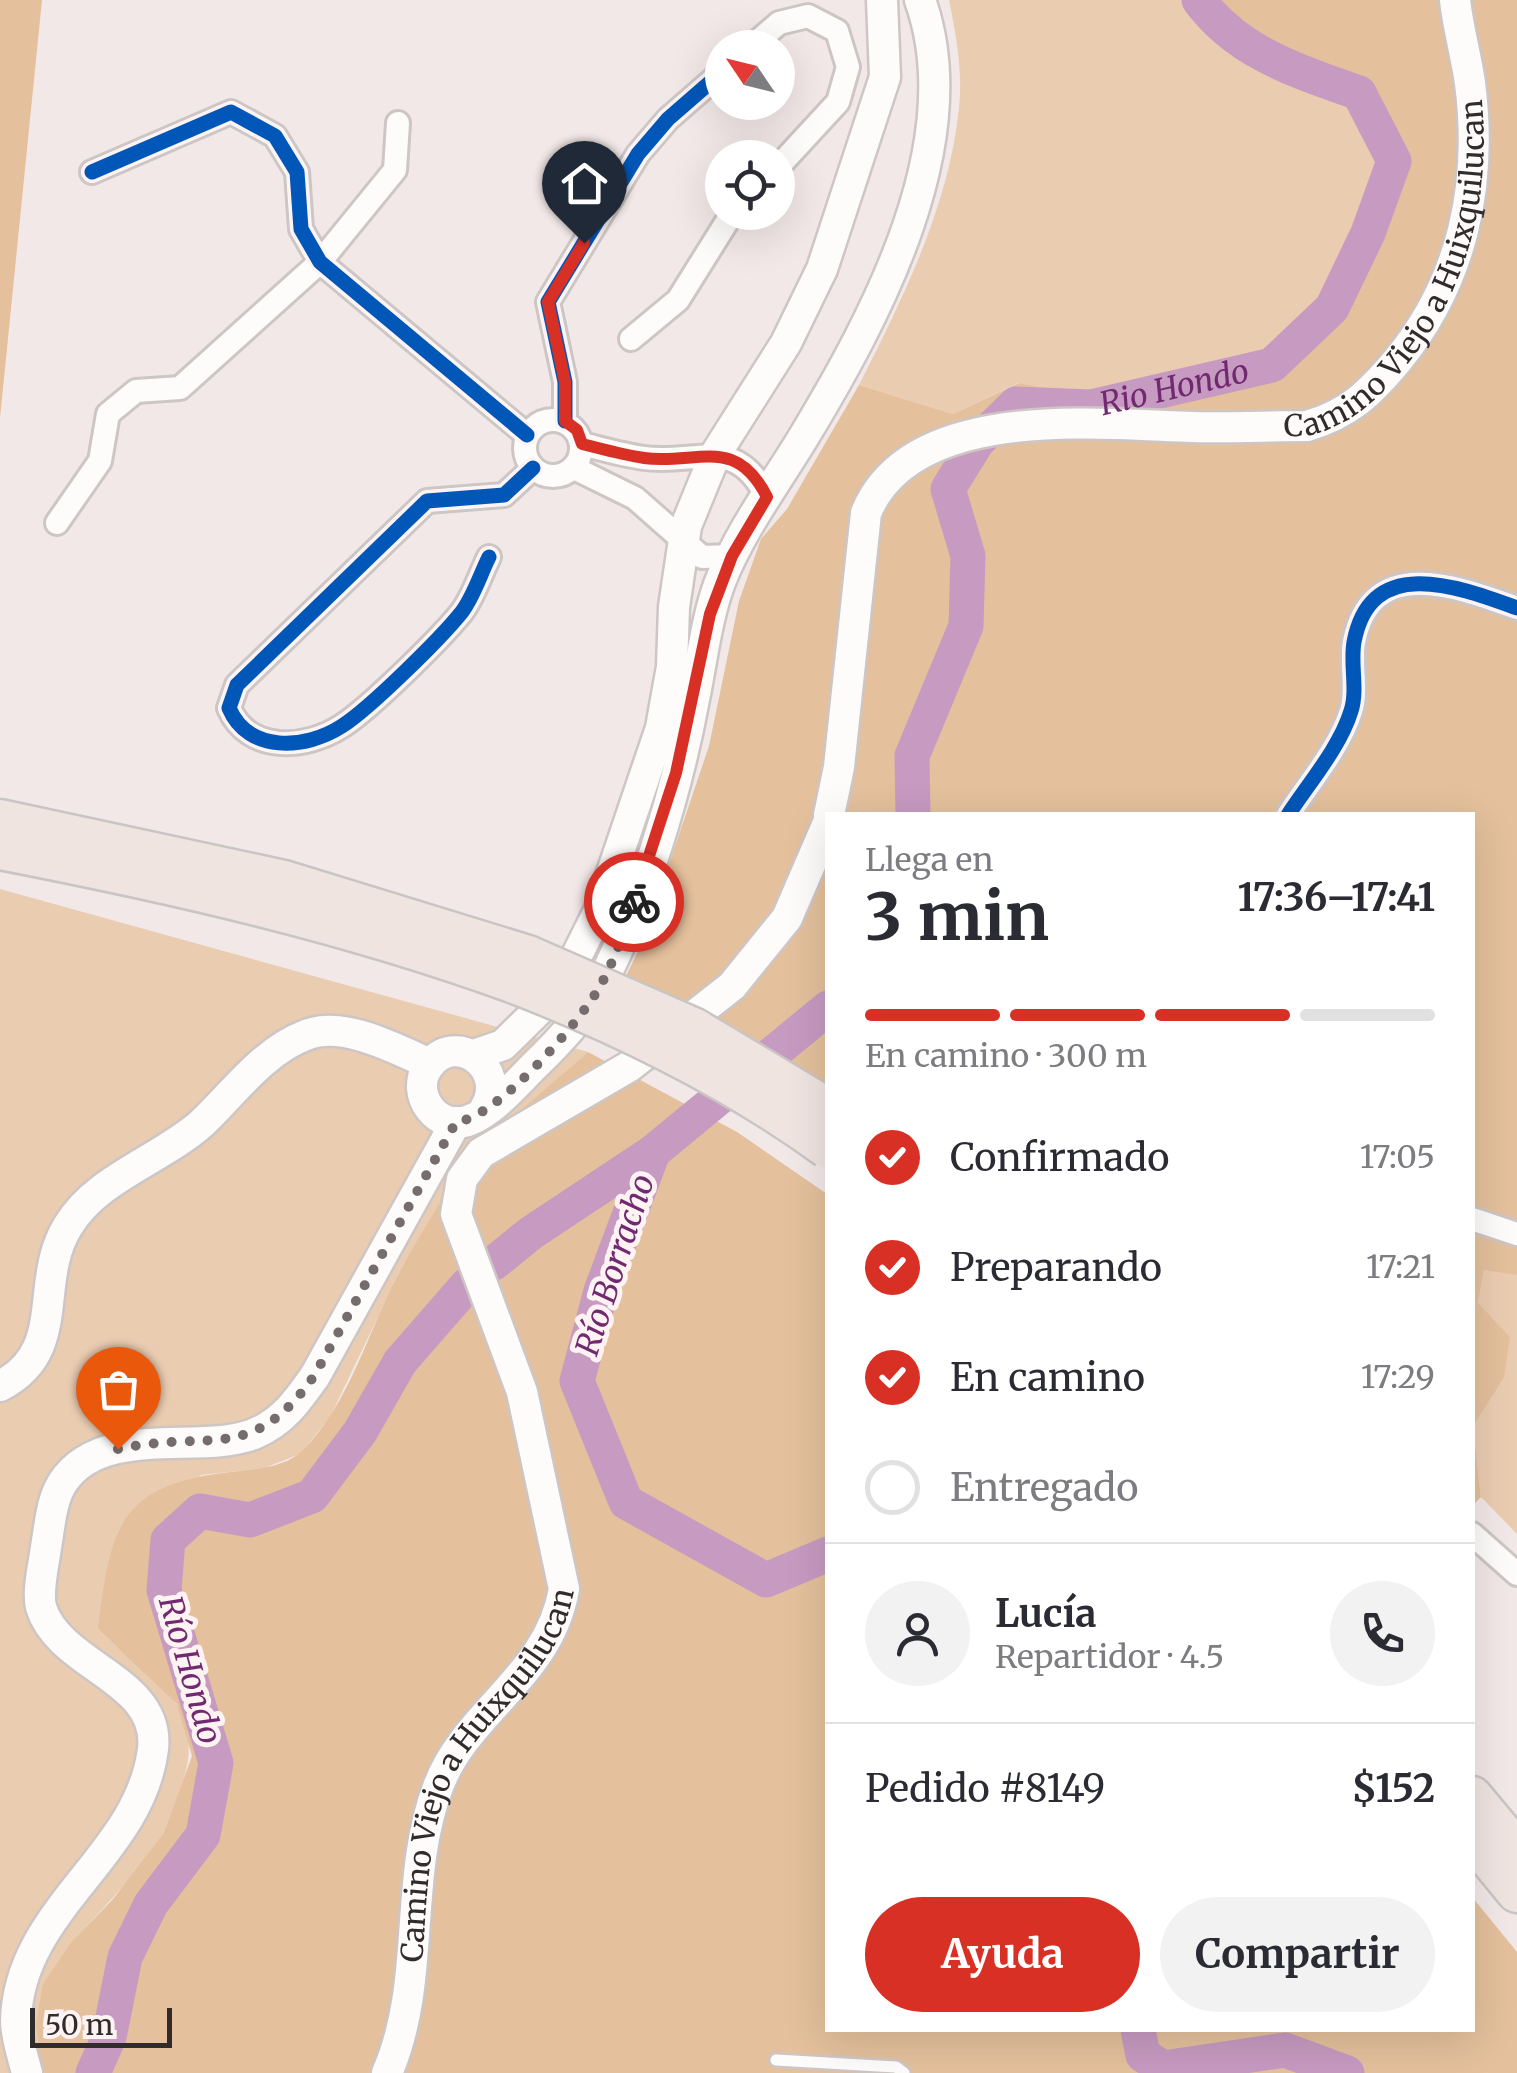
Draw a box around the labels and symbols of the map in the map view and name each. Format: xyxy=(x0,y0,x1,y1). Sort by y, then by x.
north arrow xyxy=(705,30,795,120)
street label: Camino Viejo a Huixquilucan xyxy=(1283,98,1492,444)
pin xyxy=(542,141,627,244)
water label: Rio Hondo xyxy=(1096,351,1253,424)
courier xyxy=(584,852,684,952)
water label: Río Borracho xyxy=(567,1169,663,1361)
pin xyxy=(76,1347,161,1450)
street label: Camino Viejo a Huixquilucan xyxy=(392,1584,582,1964)
water label: Río Hondo xyxy=(150,1591,230,1749)
scale bar xyxy=(30,2003,172,2048)

